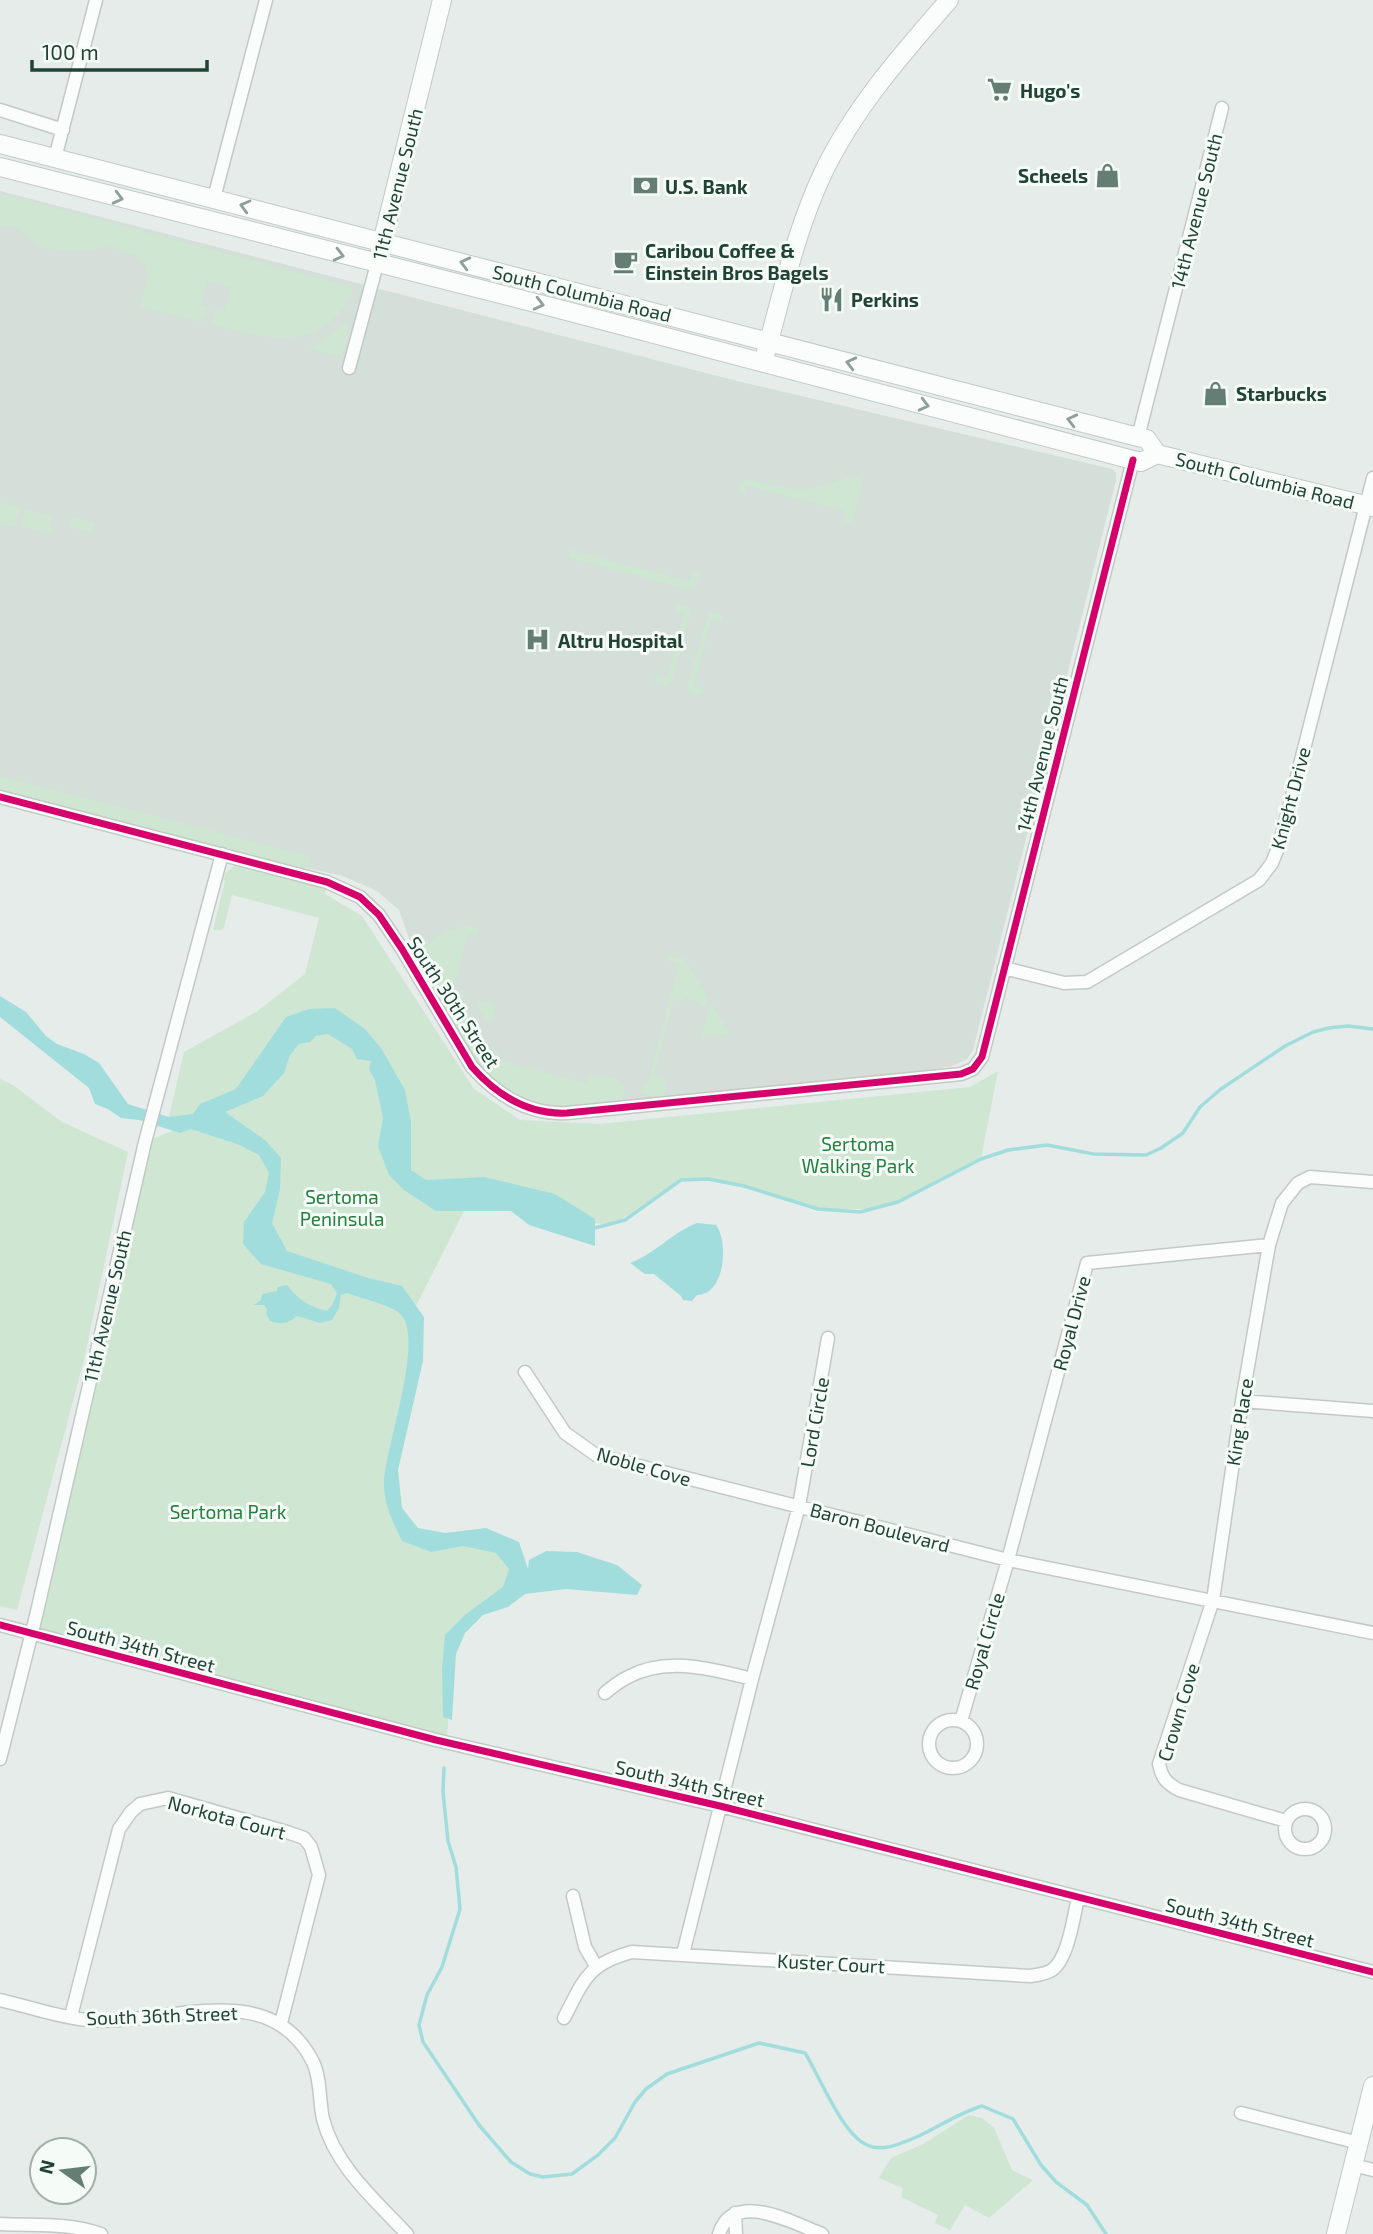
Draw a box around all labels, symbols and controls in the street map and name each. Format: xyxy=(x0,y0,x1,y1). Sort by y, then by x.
scale bar xyxy=(32,28,206,72)
text: 100 m xyxy=(42,39,99,64)
supermarket icon: Hugo's xyxy=(986,76,1014,104)
place label: Hugo's xyxy=(1020,79,1080,102)
street label: 11th Avenue South xyxy=(367,106,427,262)
street label: 14th Avenue South xyxy=(1166,131,1226,291)
shop icon: Scheels xyxy=(1094,161,1122,189)
place label: Scheels xyxy=(1018,164,1088,187)
bank icon: U.S. Bank xyxy=(631,172,659,200)
place label: U.S. Bank xyxy=(665,175,748,198)
one-way arrow xyxy=(112,190,124,204)
one-way arrow xyxy=(239,200,251,214)
place label: Caribou Coffee & Einstein Bros Bagels xyxy=(645,239,828,284)
one-way arrow xyxy=(333,247,345,261)
cafe icon: Caribou Coffee & Einstein Bros Bagels xyxy=(611,247,639,275)
one-way arrow xyxy=(459,257,471,271)
street label: South Columbia Road xyxy=(490,260,674,326)
restaurant icon: Perkins xyxy=(817,285,845,313)
place label: Perkins xyxy=(851,288,919,311)
one-way arrow xyxy=(533,296,545,310)
one-way arrow xyxy=(845,357,857,371)
shop icon: Starbucks xyxy=(1202,379,1230,407)
place label: Starbucks xyxy=(1236,382,1327,405)
one-way arrow xyxy=(918,397,930,411)
one-way arrow xyxy=(1066,413,1078,428)
street label: South Columbia Road xyxy=(1173,447,1357,513)
hospital icon: Altru Hospital xyxy=(524,626,552,654)
place label: Altru Hospital xyxy=(558,629,684,652)
street label: 14th Avenue South xyxy=(1012,674,1072,834)
street label: Knight Drive xyxy=(1265,744,1315,852)
street label: South 30th Street xyxy=(403,932,505,1072)
park label: Sertoma Walking Park xyxy=(802,1132,915,1177)
park label: Sertoma Peninsula xyxy=(300,1185,384,1230)
street label: 11th Avenue South xyxy=(78,1228,136,1384)
street label: Royal Drive xyxy=(1047,1273,1095,1373)
street label: Lord Circle xyxy=(795,1375,833,1469)
street label: King Place xyxy=(1221,1377,1257,1467)
street label: Noble Cove xyxy=(594,1442,694,1490)
street label: Baron Boulevard xyxy=(808,1497,952,1557)
park label: Sertoma Park xyxy=(170,1500,287,1523)
street label: Royal Circle xyxy=(959,1590,1009,1692)
street label: South 34th Street xyxy=(64,1615,218,1677)
street label: Crown Cove xyxy=(1152,1660,1204,1764)
street label: South 34th Street xyxy=(613,1755,767,1811)
street label: Norkota Court xyxy=(165,1790,289,1844)
street label: South 34th Street xyxy=(1163,1892,1317,1952)
street label: Kuster Court xyxy=(777,1949,885,1977)
street label: South 36th Street xyxy=(86,2001,238,2029)
north arrow xyxy=(28,2136,98,2206)
text: N xyxy=(33,2157,59,2176)

